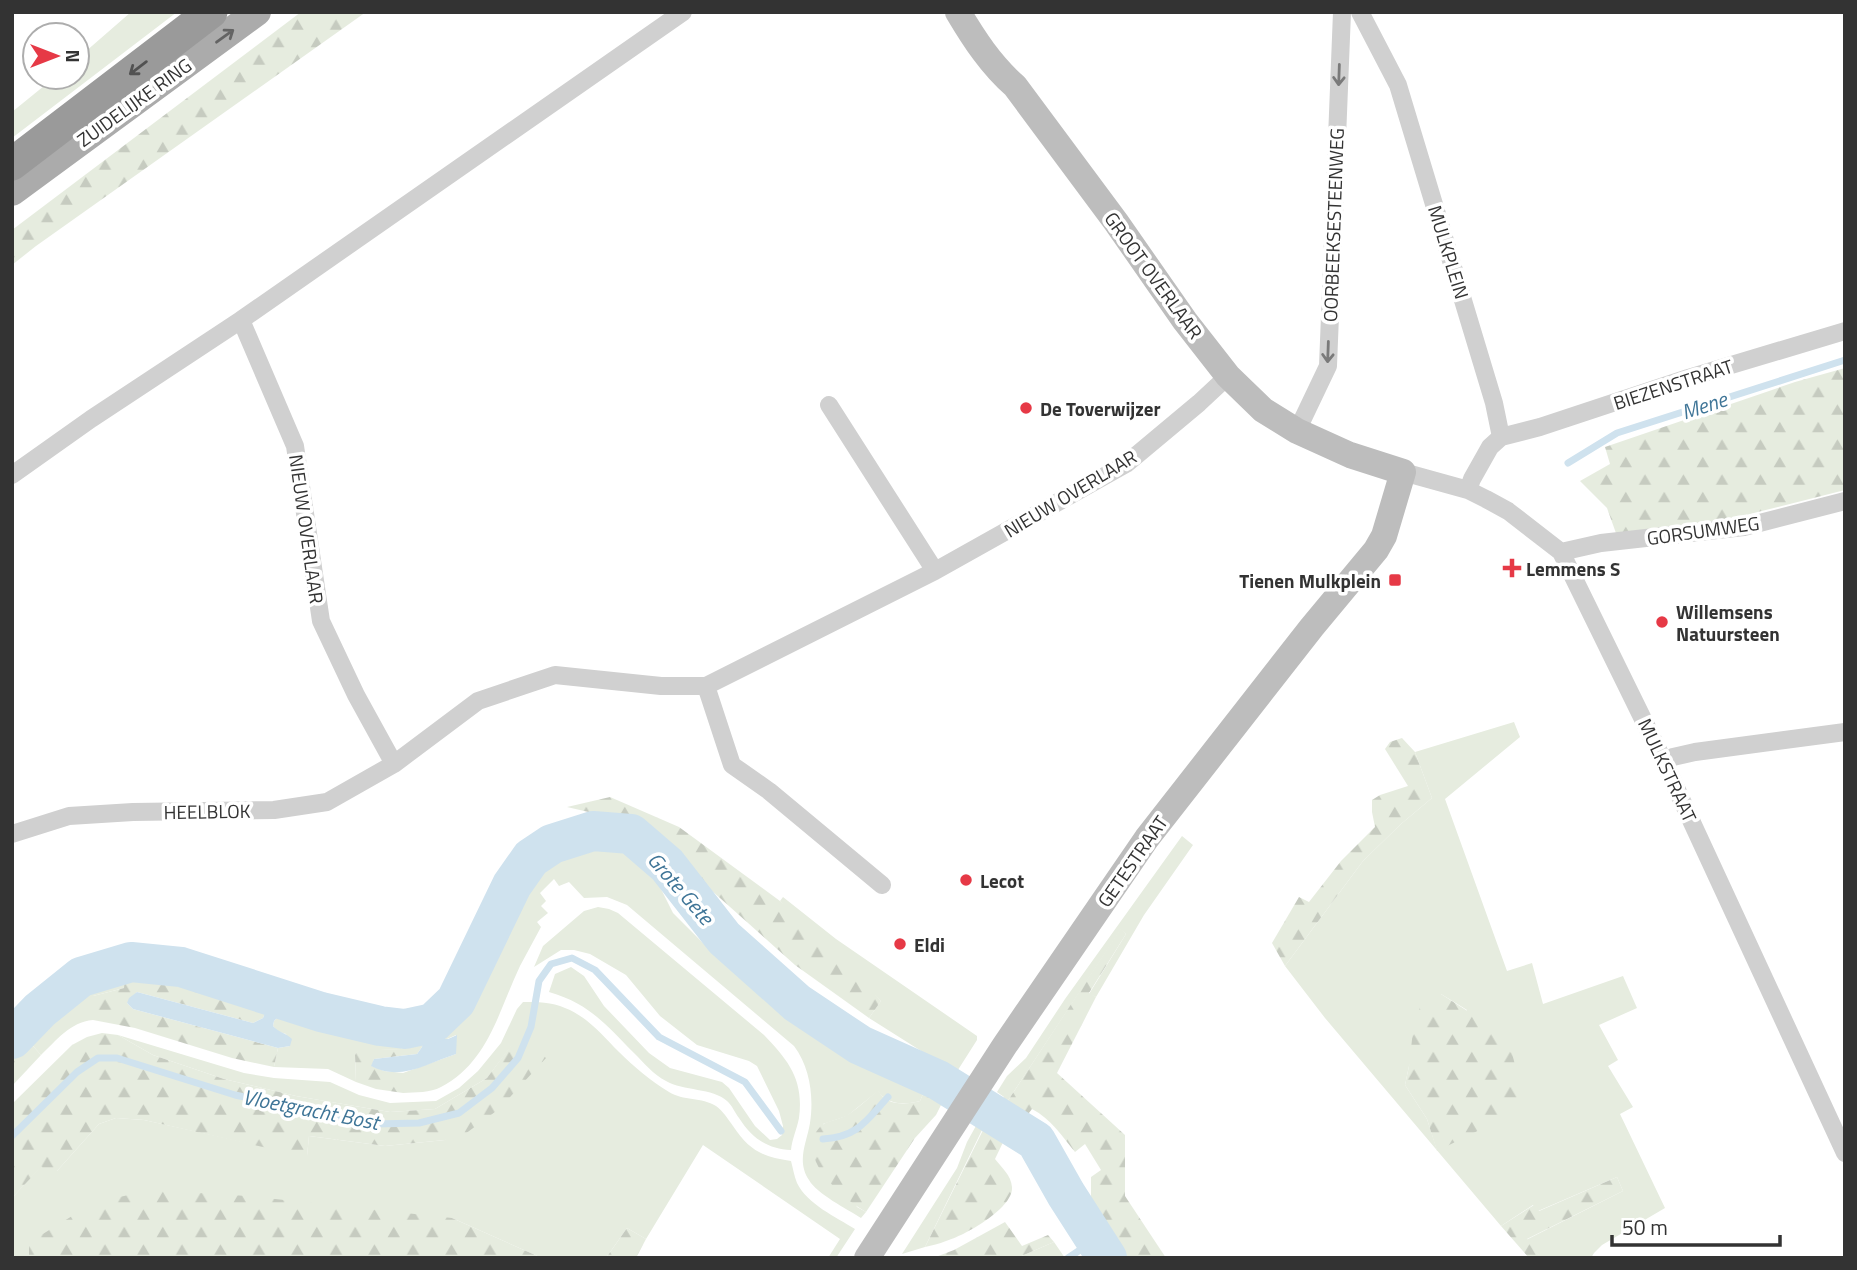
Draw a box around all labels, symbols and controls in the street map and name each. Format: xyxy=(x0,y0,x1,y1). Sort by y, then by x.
north arrow xyxy=(21,21,91,91)
one-way arrow xyxy=(215,28,234,43)
street label: ZUIDELIJKE RING xyxy=(73,53,195,151)
one-way arrow xyxy=(129,61,147,76)
one-way arrow xyxy=(1333,63,1346,86)
street label: OORBEEKSESTEENWEG xyxy=(1315,127,1351,323)
street label: MULKPLEIN xyxy=(1421,202,1477,302)
street label: GROOT OVERLAAR xyxy=(1098,205,1210,345)
one-way arrow xyxy=(1322,340,1335,363)
street label: BIEZENSTRAAT xyxy=(1610,351,1736,417)
water label: Mene xyxy=(1677,382,1732,427)
place label: De Toverwijzer xyxy=(1040,394,1161,423)
marker: De Toverwijzer xyxy=(1018,400,1034,416)
street label: NIEUW OVERLAAR xyxy=(998,442,1142,544)
street label: NIEUW OVERLAAR xyxy=(282,453,332,605)
street label: GORSUMWEG xyxy=(1645,508,1761,552)
place label: Lemmens S xyxy=(1526,554,1620,583)
marker: Lemmens S xyxy=(1504,560,1520,576)
place label: Tienen Mulkplein xyxy=(1239,566,1381,595)
marker: Tienen Mulkplein xyxy=(1387,572,1403,588)
place label: Willemsens Natuursteen xyxy=(1676,597,1780,648)
marker: Willemsens Natuursteen xyxy=(1654,614,1670,630)
street label: MULKSTRAAT xyxy=(1631,713,1705,827)
street label: HEELBLOK xyxy=(163,796,251,826)
street label: GETESTRAAT xyxy=(1090,809,1174,913)
water label: Grote Gete xyxy=(640,844,723,933)
place label: Lecot xyxy=(980,866,1024,895)
marker: Lecot xyxy=(958,872,974,888)
place label: Eldi xyxy=(914,930,945,959)
marker: Eldi xyxy=(892,936,908,952)
water label: Vloetgracht Bost xyxy=(240,1080,384,1138)
scale bar xyxy=(1612,1204,1780,1248)
text: 50 m xyxy=(1622,1211,1668,1243)

